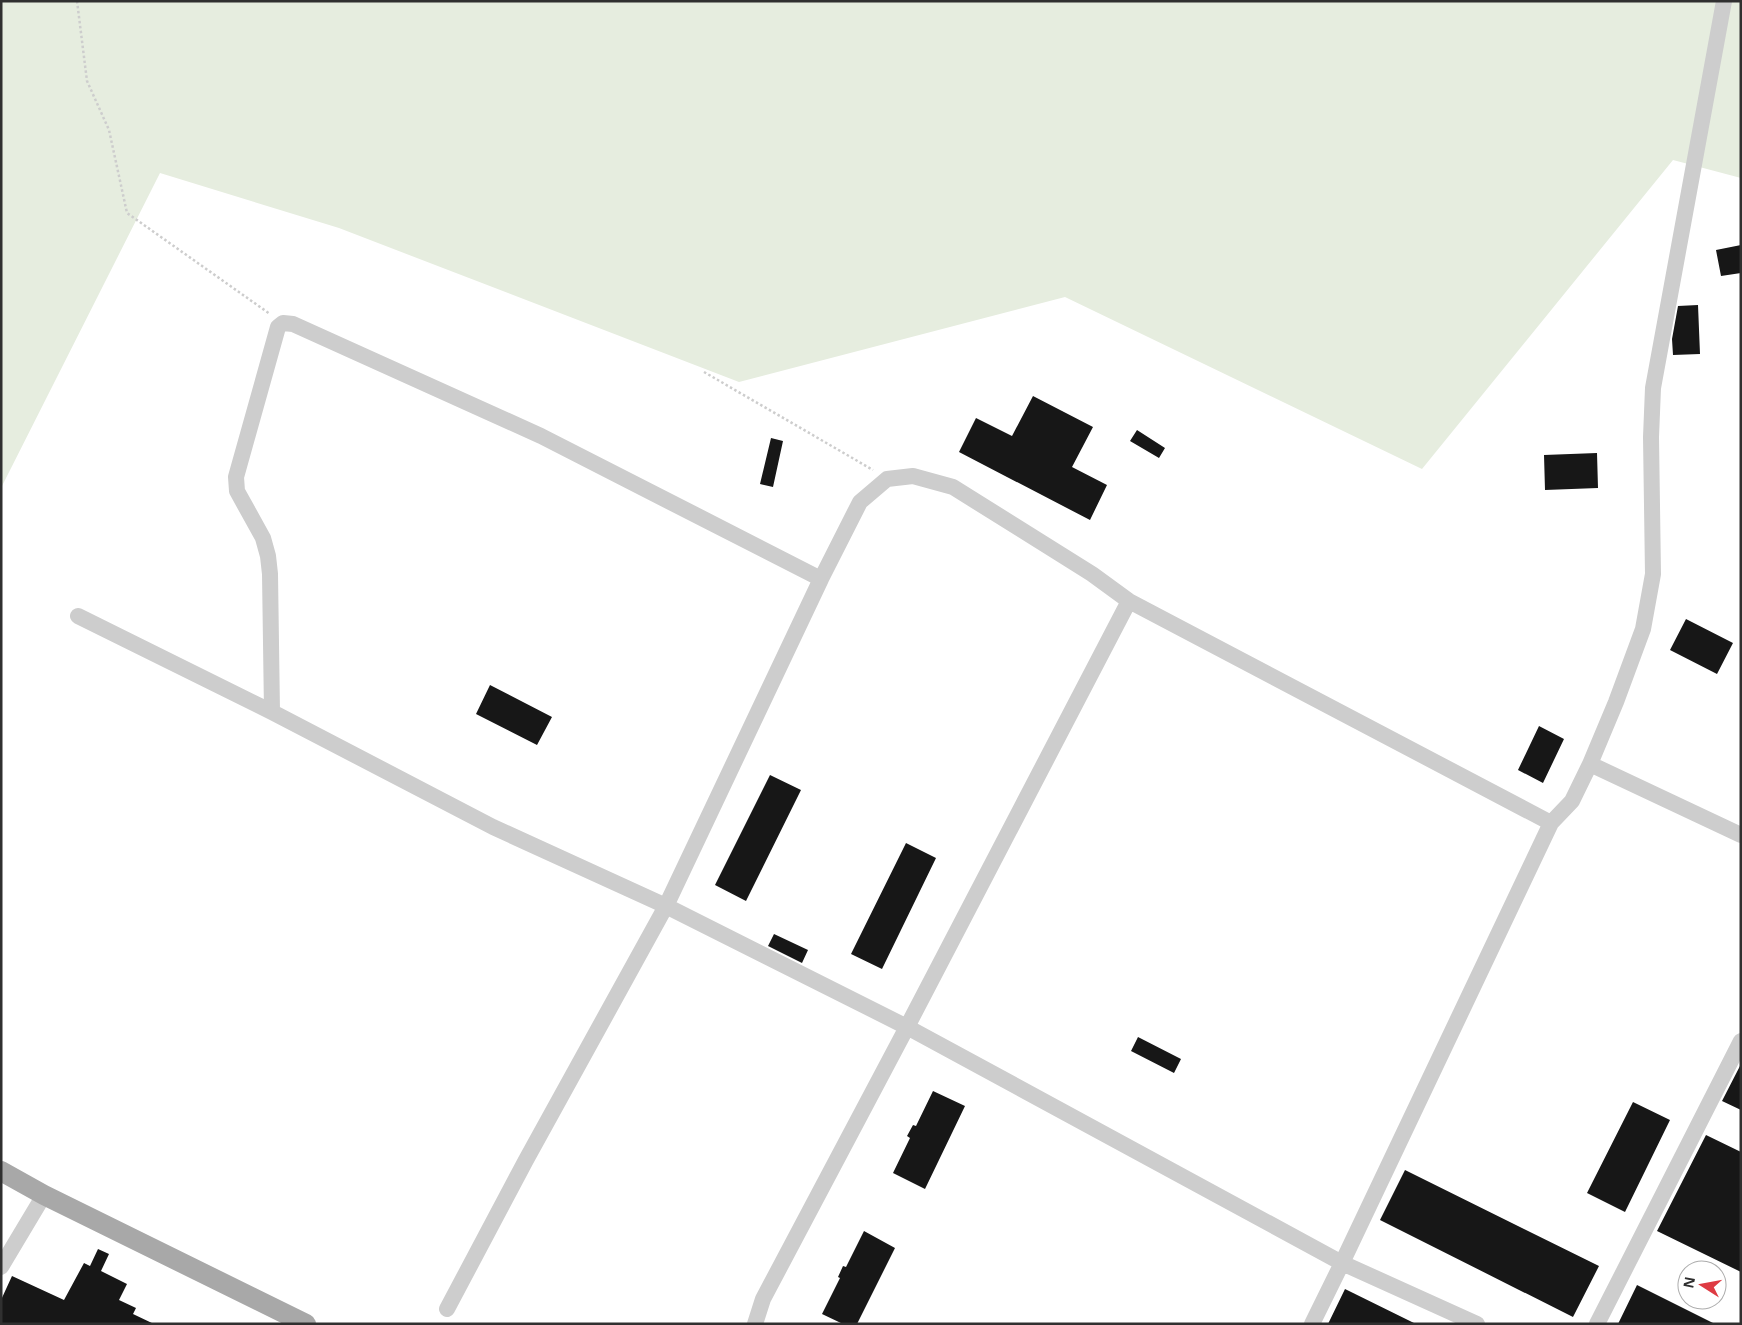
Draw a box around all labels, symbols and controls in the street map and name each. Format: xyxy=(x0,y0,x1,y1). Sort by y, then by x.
north arrow xyxy=(1677,1260,1727,1310)
text: N xyxy=(1678,1275,1699,1290)

